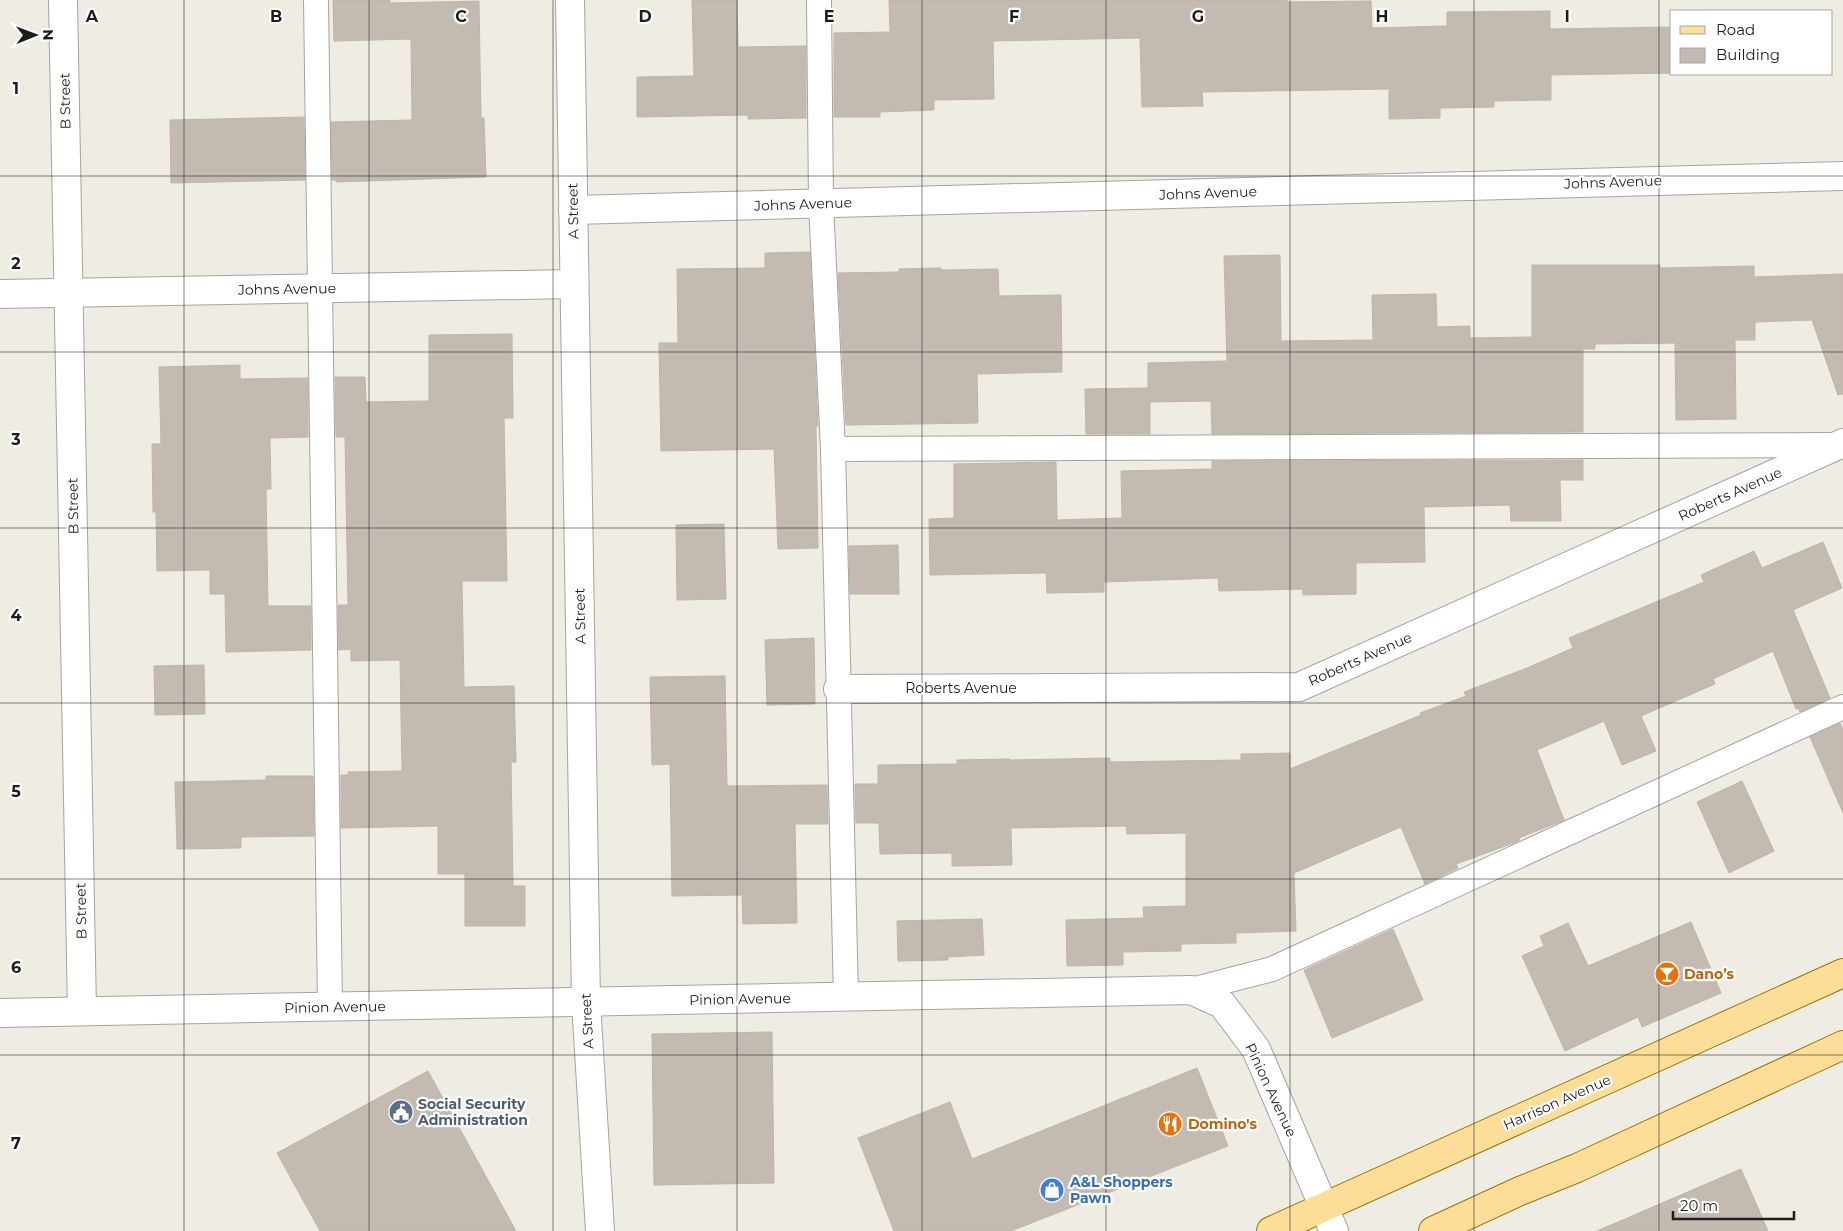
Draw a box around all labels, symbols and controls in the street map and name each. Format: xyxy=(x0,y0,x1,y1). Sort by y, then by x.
text: A xyxy=(85,7,99,26)
text: B xyxy=(270,7,282,26)
text: C xyxy=(455,7,467,26)
text: D xyxy=(638,7,652,26)
text: E xyxy=(824,7,834,26)
text: F xyxy=(1009,7,1019,26)
text: G xyxy=(1192,7,1204,26)
text: H xyxy=(1376,7,1388,26)
text: I xyxy=(1564,7,1570,26)
north arrow xyxy=(10,10,60,60)
legend xyxy=(1670,10,1833,75)
text: Road xyxy=(1716,20,1755,39)
text: N xyxy=(39,29,57,41)
text: Building xyxy=(1716,45,1780,64)
street label: B Street xyxy=(56,72,74,129)
text: 1 xyxy=(13,79,19,98)
street label: Johns Avenue xyxy=(1563,171,1662,193)
street label: Johns Avenue xyxy=(1158,182,1257,204)
street label: A Street xyxy=(564,183,582,239)
street label: Johns Avenue xyxy=(753,193,852,215)
text: 2 xyxy=(11,254,21,273)
street label: Johns Avenue xyxy=(237,279,336,299)
text: 3 xyxy=(10,430,21,449)
street label: Roberts Avenue xyxy=(1675,463,1785,525)
street label: B Street xyxy=(64,477,82,534)
street label: A Street xyxy=(571,588,589,644)
text: 4 xyxy=(10,606,22,625)
street label: Roberts Avenue xyxy=(1305,628,1415,690)
street label: Roberts Avenue xyxy=(905,679,1017,697)
text: 5 xyxy=(11,782,21,801)
street label: B Street xyxy=(72,882,90,939)
text: 6 xyxy=(11,958,21,977)
bar icon: Dano’s xyxy=(1654,961,1680,987)
place label: Dano’s xyxy=(1684,965,1735,983)
street label: Pinion Avenue xyxy=(689,989,791,1009)
street label: A Street xyxy=(577,992,597,1049)
street label: Pinion Avenue xyxy=(284,997,386,1017)
street label: Pinion Avenue xyxy=(1241,1040,1301,1140)
street label: Harrison Avenue xyxy=(1500,1070,1614,1134)
place label: Social Security Administration xyxy=(417,1095,528,1129)
public building icon: Social Security Administration xyxy=(388,1099,414,1125)
restaurant icon: Domino's xyxy=(1157,1111,1183,1137)
place label: Domino's xyxy=(1188,1115,1258,1133)
text: 7 xyxy=(11,1134,21,1153)
place label: A&L Shoppers Pawn xyxy=(1069,1173,1173,1207)
shop icon: A&L Shoppers Pawn xyxy=(1039,1177,1065,1203)
scale bar xyxy=(1673,1188,1794,1220)
text: 20 m xyxy=(1680,1196,1718,1215)

